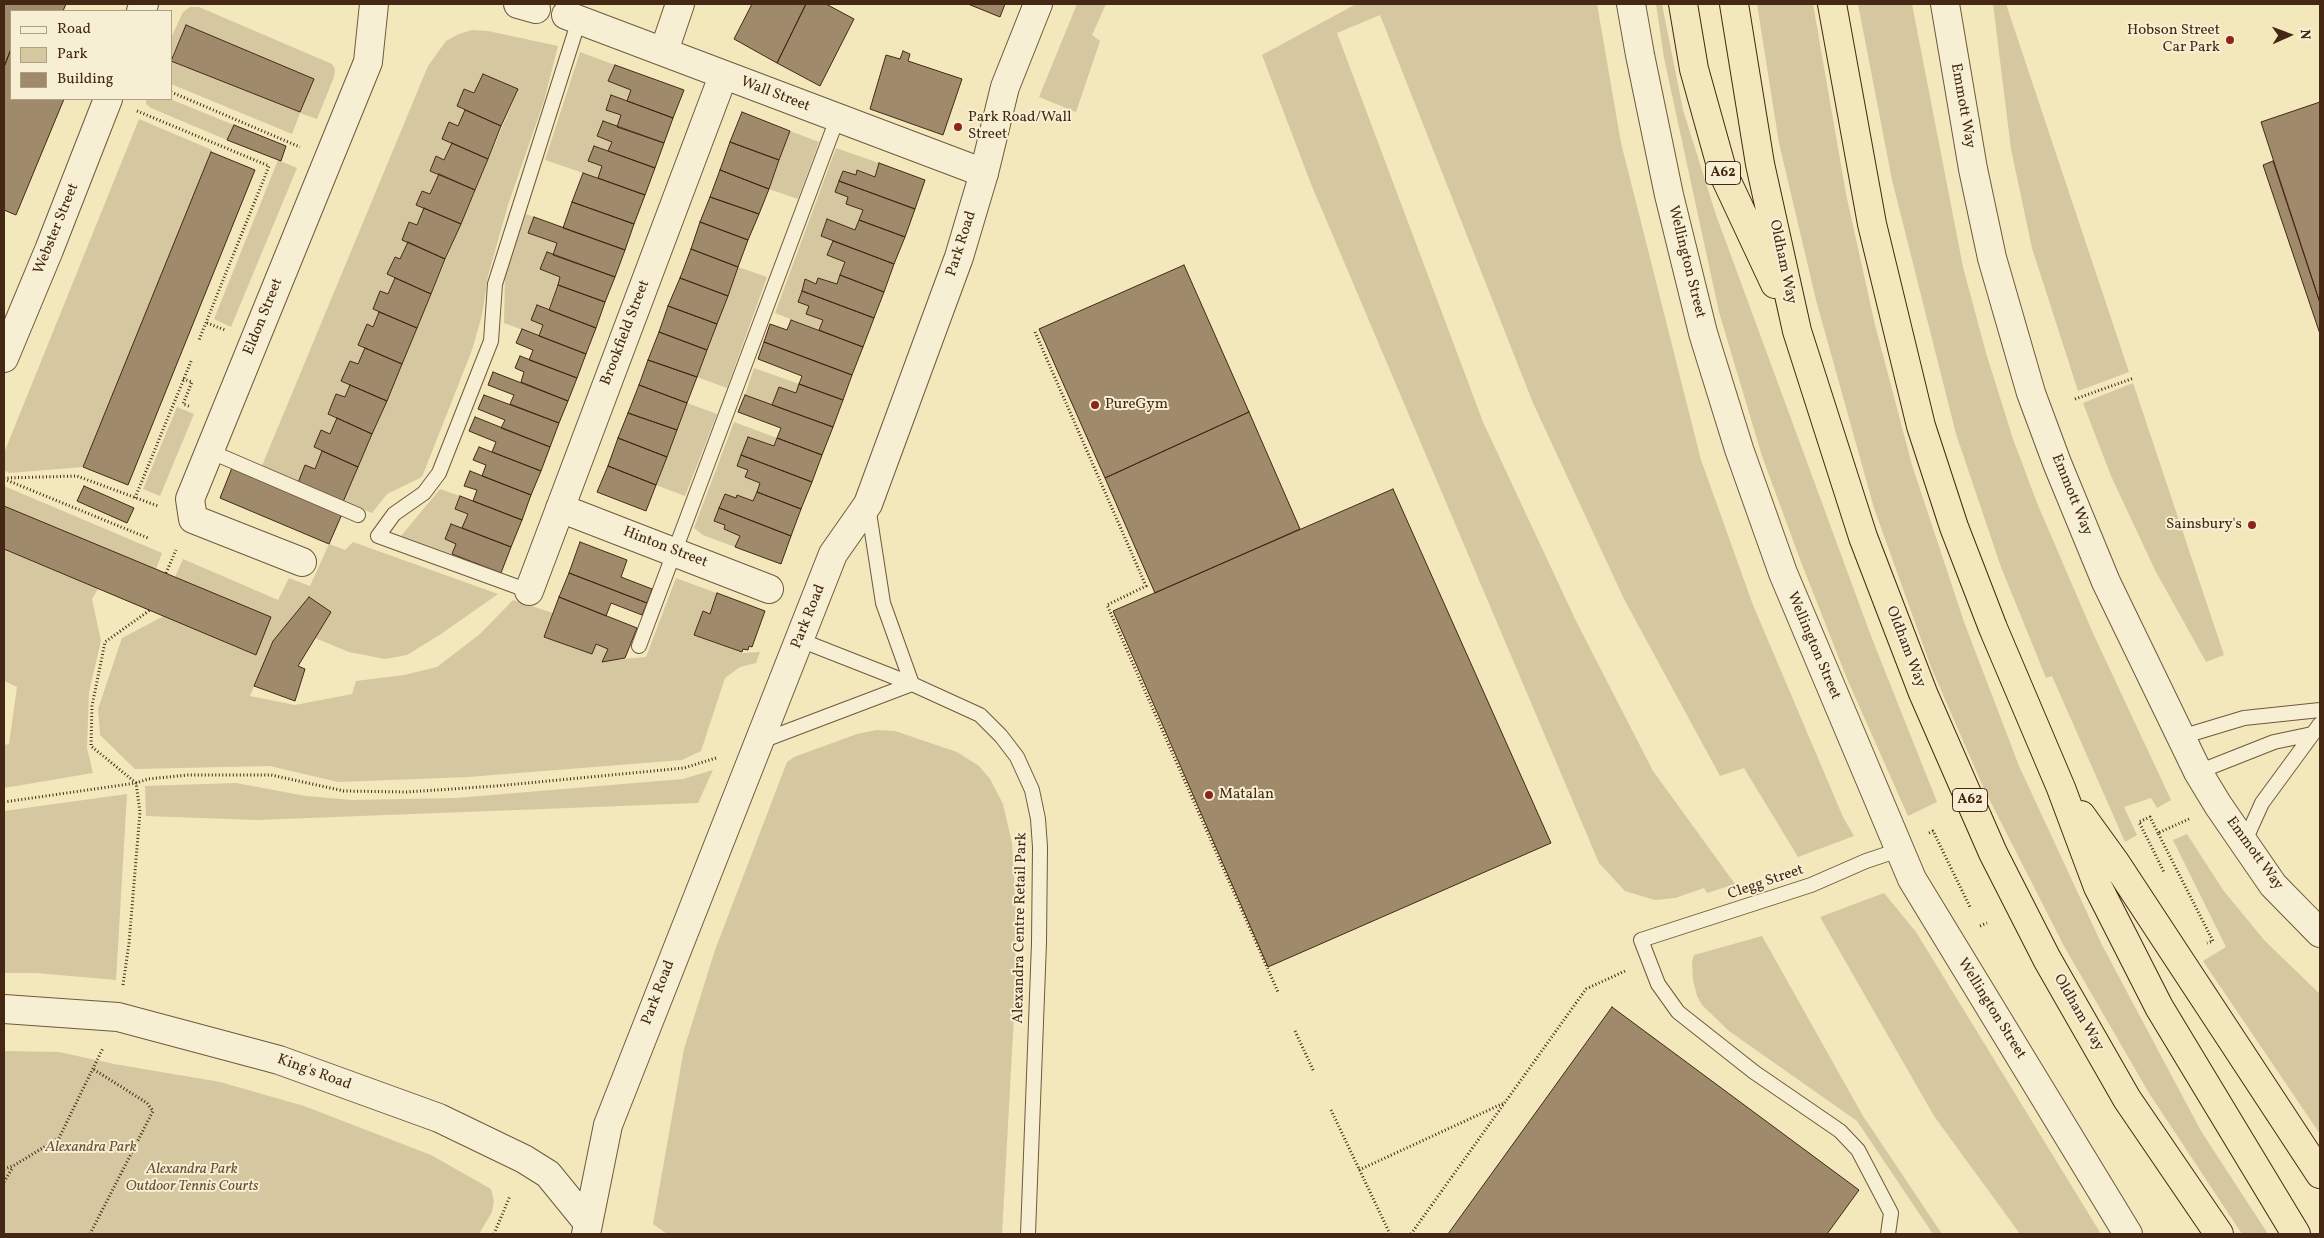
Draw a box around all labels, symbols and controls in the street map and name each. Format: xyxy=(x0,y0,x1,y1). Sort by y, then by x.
legend xyxy=(10,10,172,100)
north arrow xyxy=(2264,10,2314,60)
text: Road xyxy=(57,19,91,40)
place label: Hobson Street Car Park xyxy=(2127,22,2220,57)
text: N xyxy=(2295,29,2314,40)
marker: Hobson Street Car Park xyxy=(2224,34,2236,46)
text: Park xyxy=(57,44,88,65)
street label: Emmott Way xyxy=(1946,62,1978,150)
text: Building xyxy=(57,69,113,90)
street label: Wall Street xyxy=(738,74,812,116)
place label: Park Road/Wall Street xyxy=(968,109,1071,144)
marker: Park Road/Wall Street xyxy=(952,121,964,133)
road number: A62 xyxy=(1706,162,1740,184)
street label: Webster Street xyxy=(31,181,83,277)
street label: Wellington Street xyxy=(1663,204,1709,320)
street label: Park Road xyxy=(943,209,981,279)
street label: Oldham Way xyxy=(1764,218,1800,306)
street label: Eldon Street xyxy=(240,276,288,358)
street label: Brookfield Street xyxy=(598,278,654,388)
place label: PureGym xyxy=(1105,396,1168,414)
marker: PureGym xyxy=(1089,399,1101,411)
street label: Emmott Way xyxy=(2047,452,2095,538)
place label: Sainsbury's xyxy=(2166,516,2242,534)
marker: Sainsbury's xyxy=(2246,519,2258,531)
street label: Hinton Street xyxy=(620,524,710,572)
street label: Park Road xyxy=(788,582,830,652)
street label: Wellington Street xyxy=(1782,589,1844,703)
street label: Oldham Way xyxy=(1881,604,1929,690)
place label: Matalan xyxy=(1219,786,1274,804)
road number: A62 xyxy=(1952,788,1988,812)
marker: Matalan xyxy=(1203,789,1215,801)
street label: Emmott Way xyxy=(2221,814,2287,894)
street label: Alexandra Centre Retail Park xyxy=(1010,832,1032,1024)
street label: Clegg Street xyxy=(1726,862,1806,904)
street label: Wellington Street xyxy=(1953,955,2029,1063)
street label: Park Road xyxy=(639,958,679,1028)
street label: Oldham Way xyxy=(2049,971,2107,1055)
street label: King's Road xyxy=(274,1051,354,1095)
park label: Alexandra Park xyxy=(45,1139,137,1157)
park label: Alexandra Park Outdoor Tennis Courts xyxy=(125,1161,259,1196)

